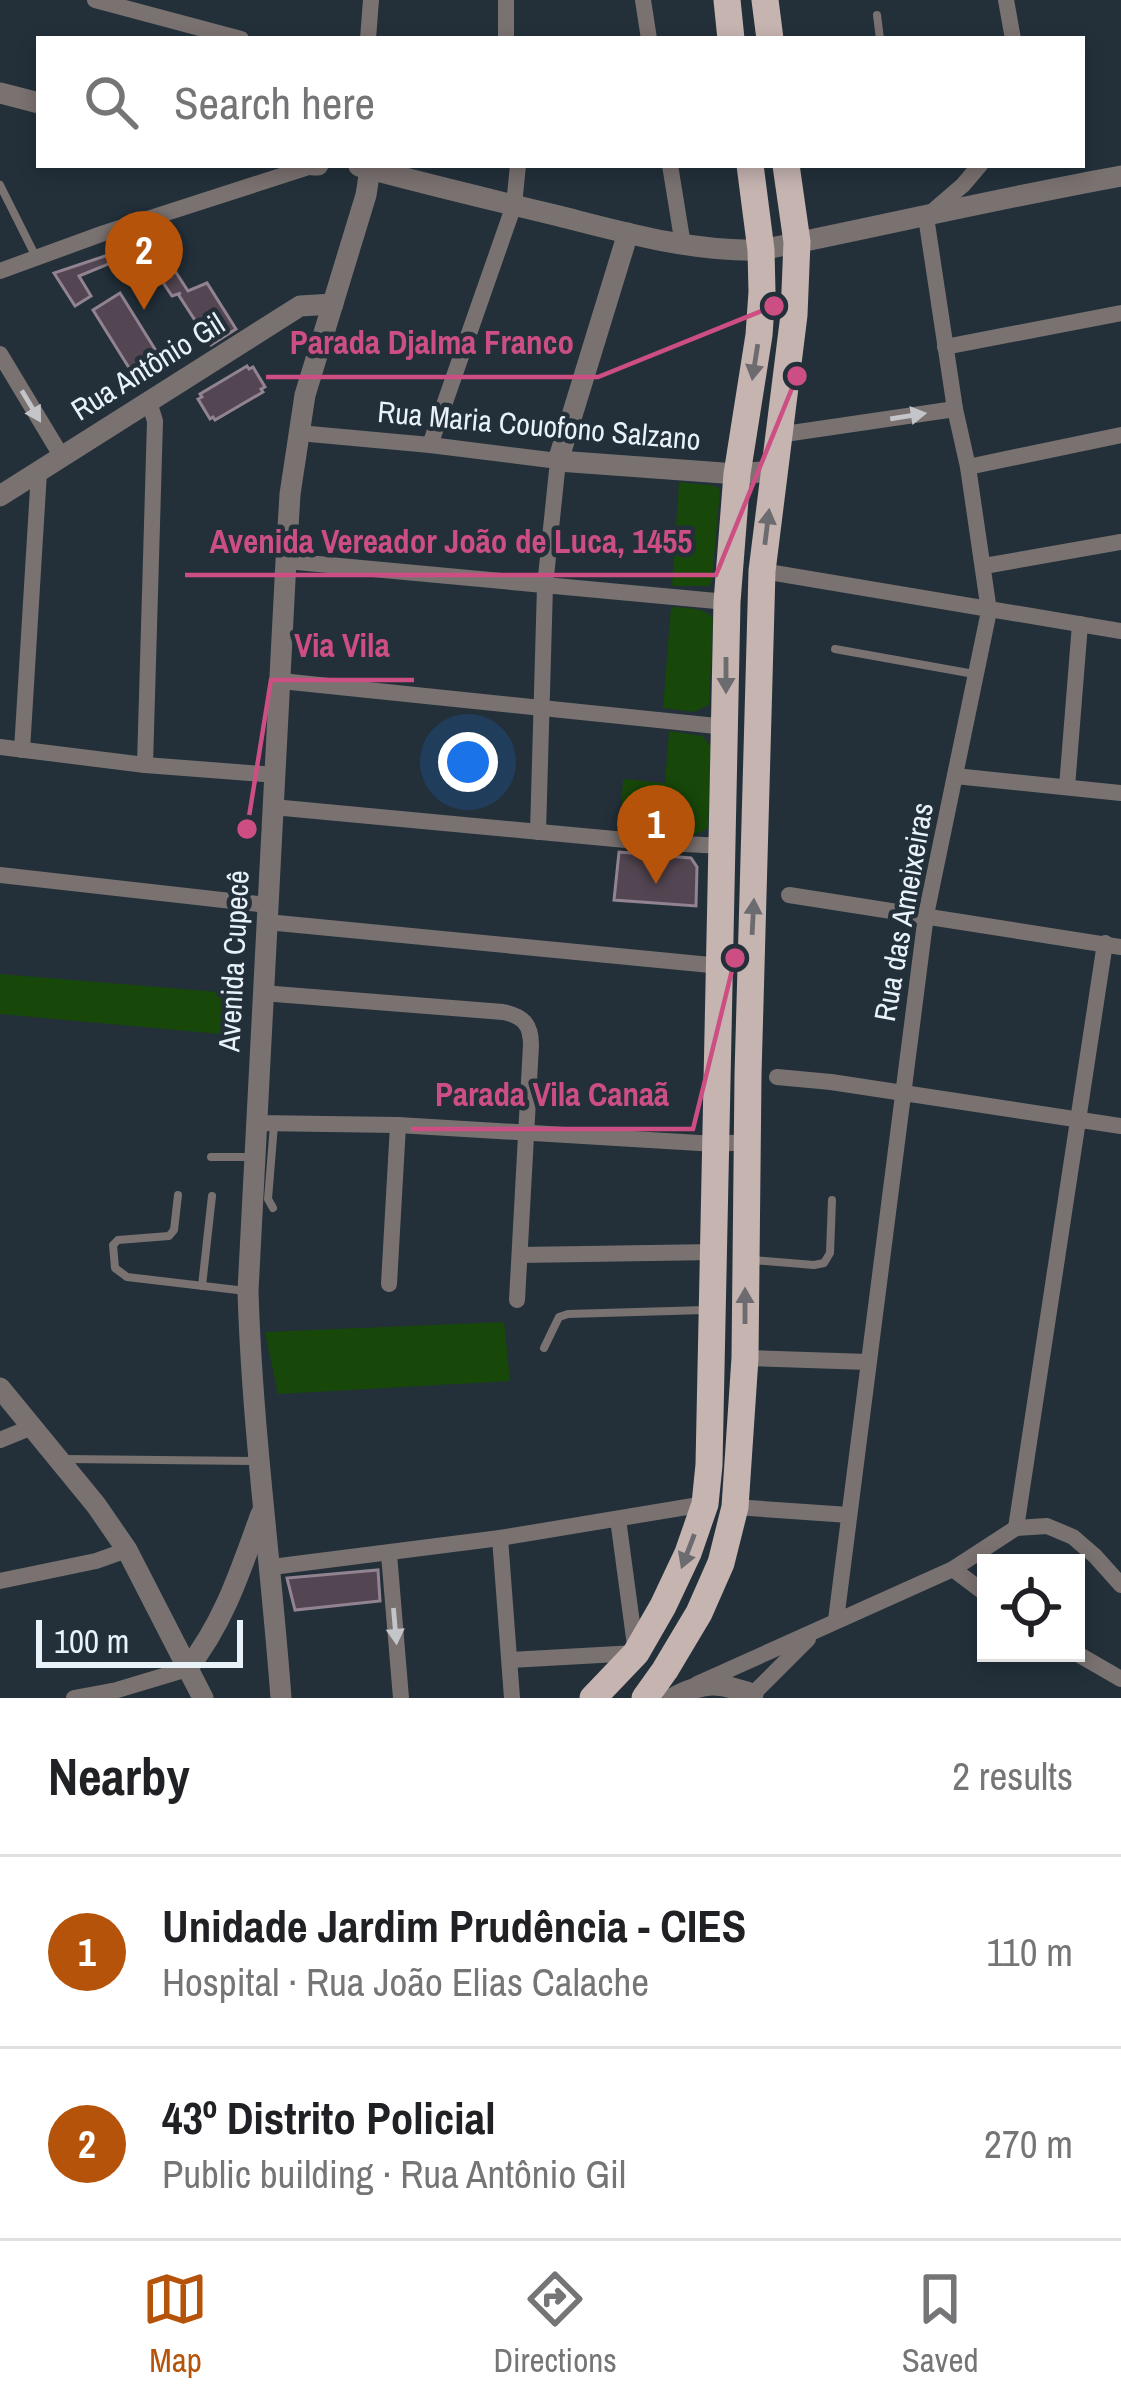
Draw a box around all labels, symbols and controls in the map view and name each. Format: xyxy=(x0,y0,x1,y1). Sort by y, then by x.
search box xyxy=(36,36,1085,168)
icon: search xyxy=(78,69,144,135)
text: Search here xyxy=(174,72,375,133)
pin: 2 xyxy=(105,211,183,310)
street label: Rua Antônio Gil xyxy=(63,303,232,429)
callout: Parada Djalma Franco xyxy=(266,308,598,377)
text: Parada Djalma Franco xyxy=(290,320,574,364)
one-way arrow xyxy=(745,344,763,382)
one-way arrow xyxy=(20,389,41,423)
street label: Rua Maria Couofono Salzano xyxy=(376,391,702,459)
one-way arrow xyxy=(890,406,927,425)
callout: Avenida Vereador João de Luca, 1455 xyxy=(185,506,716,575)
one-way arrow xyxy=(758,508,777,545)
text: Avenida Vereador João de Luca, 1455 xyxy=(210,519,692,563)
callout: Via Vila xyxy=(271,611,414,680)
text: Via Vila xyxy=(294,623,390,667)
one-way arrow xyxy=(717,657,736,695)
your location xyxy=(438,732,498,792)
pin: 1 xyxy=(617,785,695,884)
street label: Rua das Ameixeiras xyxy=(864,799,942,1024)
street label: Avenida Cupecê xyxy=(208,869,258,1054)
one-way arrow xyxy=(744,897,763,935)
callout: Parada Vila Canaã xyxy=(411,1060,693,1129)
text: Parada Vila Canaã xyxy=(435,1072,669,1116)
one-way arrow xyxy=(735,1286,755,1324)
one-way arrow xyxy=(677,1534,696,1570)
map controls xyxy=(977,1554,1085,1662)
button: locate xyxy=(977,1554,1085,1662)
one-way arrow xyxy=(386,1608,405,1645)
scale bar xyxy=(36,1614,243,1667)
text: 100 m xyxy=(54,1619,129,1663)
text: Nearby xyxy=(48,1742,190,1811)
text: 2 results xyxy=(952,1750,1073,1802)
text: Unidade Jardim Prudência - CIES xyxy=(162,1895,746,1956)
text: 1 xyxy=(78,1926,96,1978)
text: 110 m xyxy=(986,1926,1073,1978)
text: Hospital · Rua João Elias Calache xyxy=(162,1956,649,2008)
text: 43º Distrito Policial xyxy=(162,2087,495,2148)
text: 2 xyxy=(78,2118,96,2170)
text: 270 m xyxy=(984,2118,1073,2170)
text: Public building · Rua Antônio Gil xyxy=(162,2148,626,2200)
tab: Map xyxy=(142,2266,208,2382)
tab: Directions xyxy=(493,2266,617,2382)
tab: Saved xyxy=(902,2266,978,2382)

